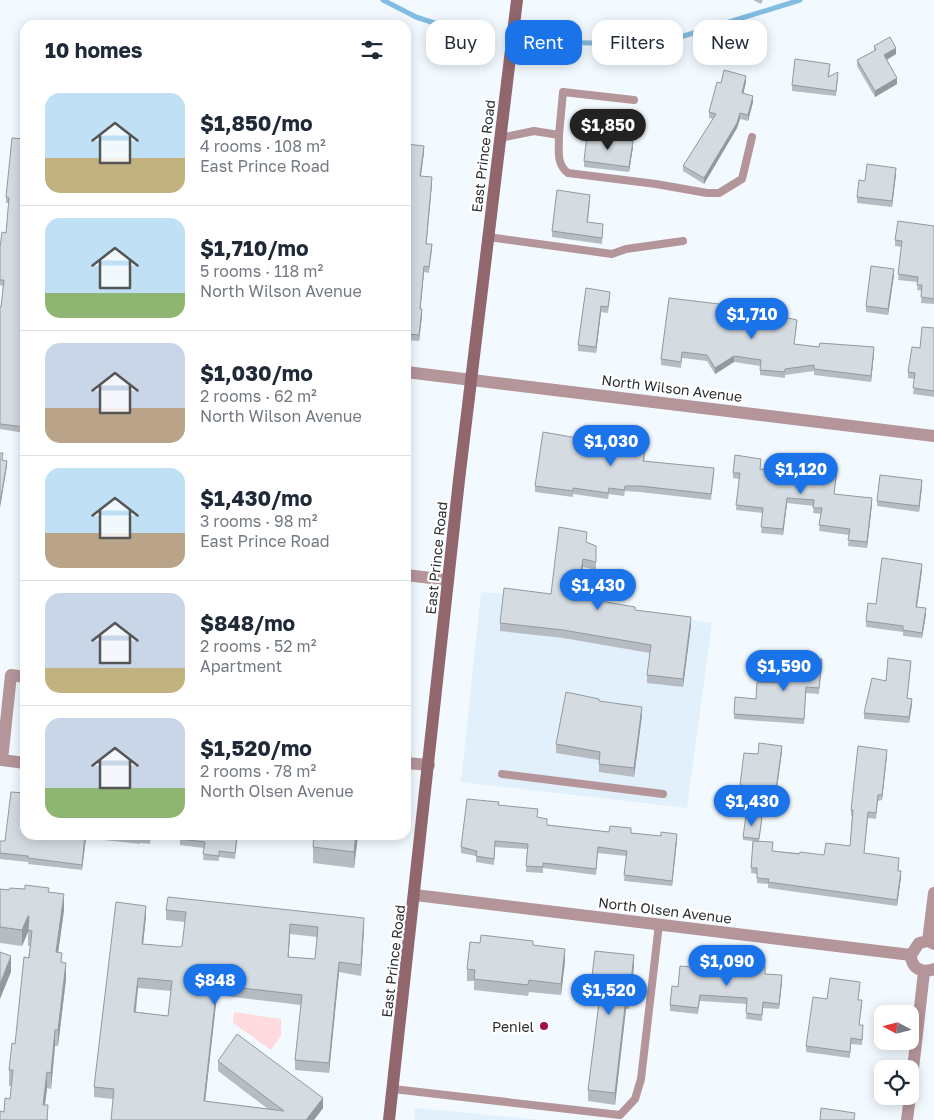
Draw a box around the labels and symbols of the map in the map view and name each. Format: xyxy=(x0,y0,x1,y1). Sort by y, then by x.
street label: East Prince Road xyxy=(468,99,498,213)
pin: $1,850 xyxy=(567,108,649,151)
pin: $1,710 xyxy=(711,298,793,340)
street label: North Wilson Avenue xyxy=(601,371,743,405)
pin: $1,030 xyxy=(570,424,652,467)
pin: $1,120 xyxy=(760,452,842,495)
street label: East Prince Road xyxy=(422,501,450,615)
pin: $1,430 xyxy=(557,568,639,611)
pin: $1,590 xyxy=(743,650,825,692)
pin: $1,430 xyxy=(711,784,793,827)
street label: North Olsen Avenue xyxy=(597,893,733,927)
street label: East Prince Road xyxy=(378,904,408,1018)
pin: $1,090 xyxy=(686,944,768,987)
pin: $848 xyxy=(185,964,245,1006)
pin: $1,520 xyxy=(568,974,650,1016)
north arrow xyxy=(874,1005,919,1050)
place label: Peniel xyxy=(492,1018,534,1035)
marker: Peniel xyxy=(538,1020,550,1032)

